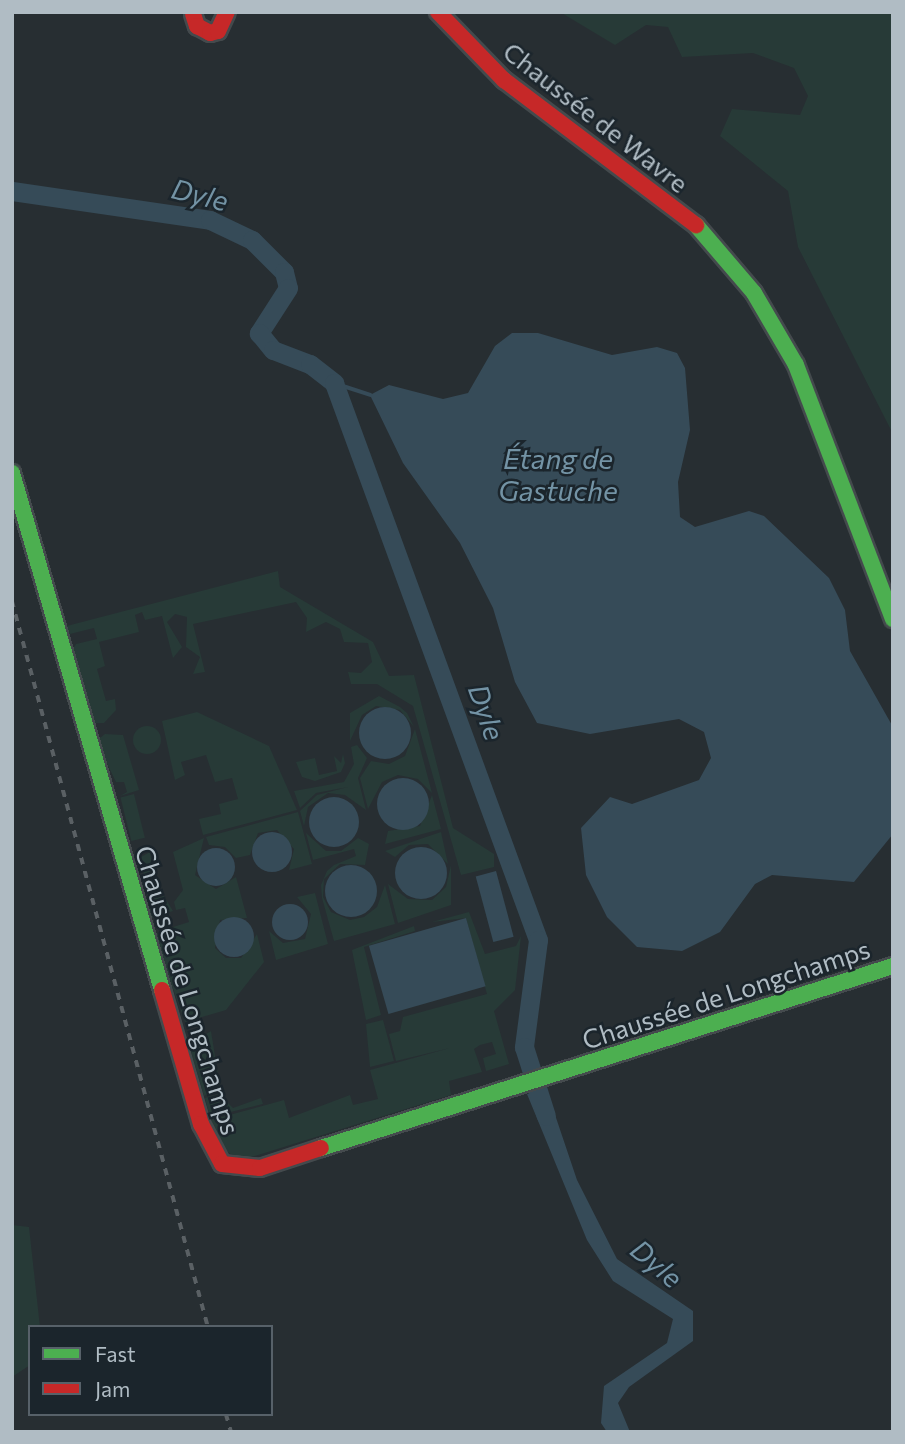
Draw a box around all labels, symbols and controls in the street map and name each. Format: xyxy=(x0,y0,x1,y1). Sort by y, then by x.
street label: Chaussée de Wavre xyxy=(497,35,695,199)
water label: Dyle xyxy=(168,171,232,217)
water label: Étang de Gastuche xyxy=(498,441,618,507)
water label: Dyle xyxy=(462,680,512,744)
street label: Chaussée de Longchamps xyxy=(129,842,247,1138)
street label: Chaussée de Longchamps xyxy=(578,933,874,1055)
water label: Dyle xyxy=(624,1232,690,1294)
legend xyxy=(28,1325,273,1416)
text: Fast xyxy=(95,1341,136,1366)
text: Jam xyxy=(95,1376,130,1401)

